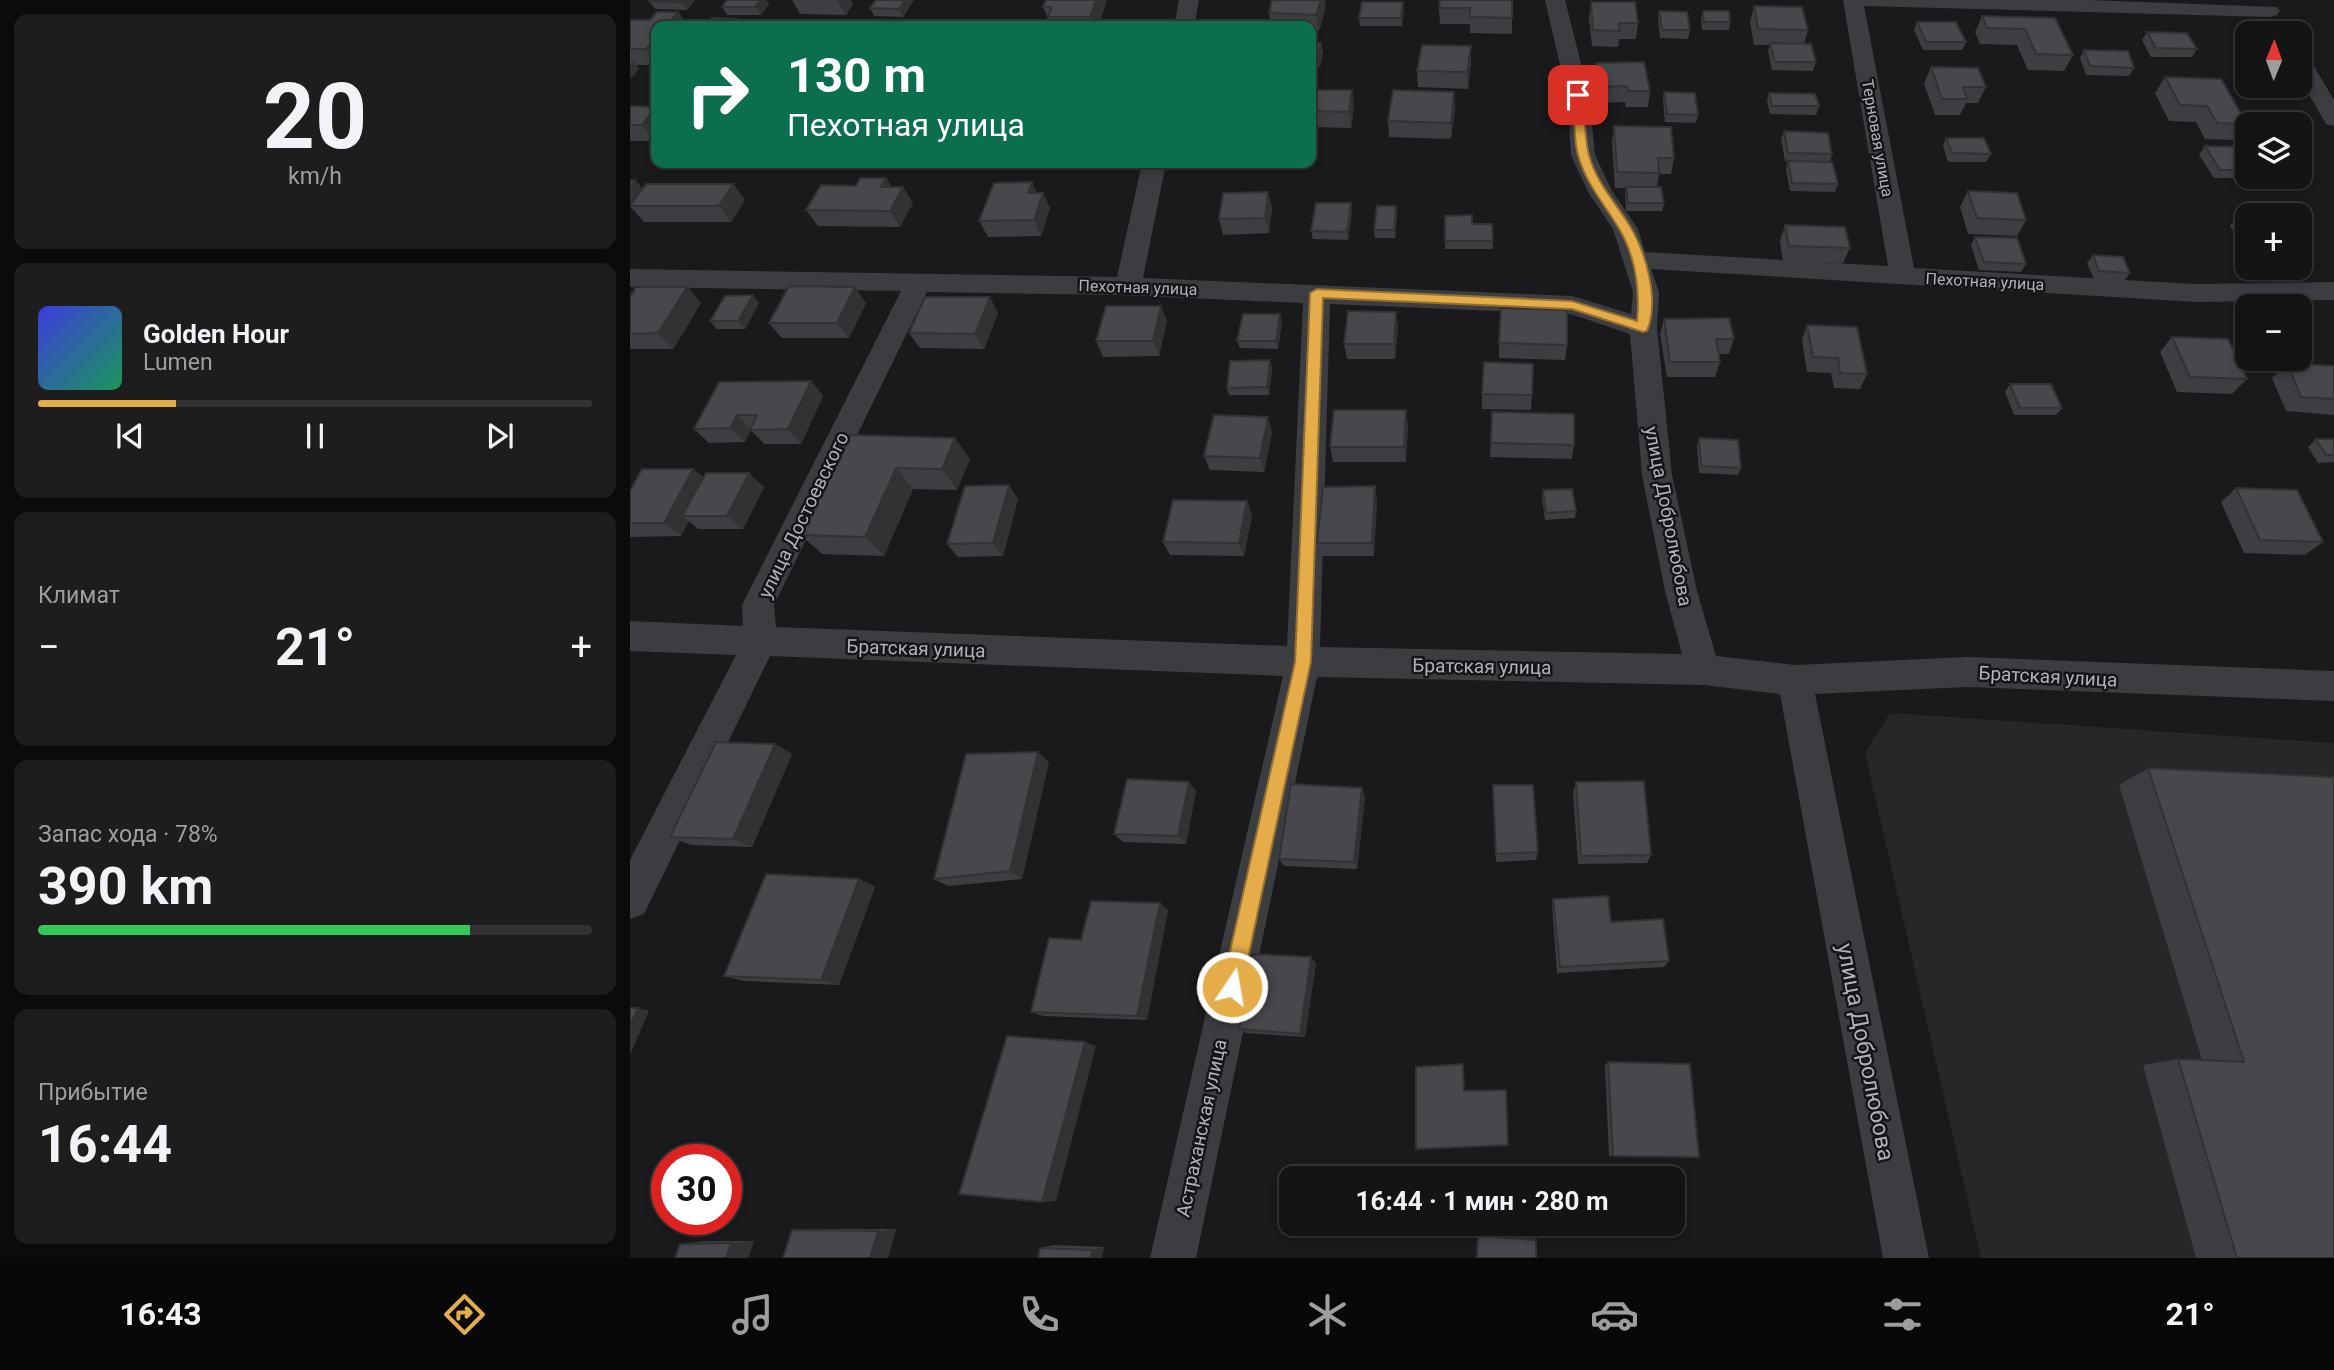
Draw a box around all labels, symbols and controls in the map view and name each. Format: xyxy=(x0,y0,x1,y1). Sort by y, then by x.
north arrow xyxy=(2235,21,2312,98)
map controls xyxy=(2235,21,2312,371)
text: 130 m xyxy=(787,47,926,104)
icon: right xyxy=(672,49,763,140)
text: 20 xyxy=(263,64,367,170)
pin xyxy=(1548,65,1608,125)
icon: arrive xyxy=(1559,76,1597,114)
street label: Терновая улица xyxy=(1858,78,1897,198)
text: Пехотная улица xyxy=(787,106,1025,144)
button: layers xyxy=(2235,112,2312,189)
text: km/h xyxy=(288,163,342,190)
button: + xyxy=(2235,203,2312,280)
street label: Пехотная улица xyxy=(1925,269,2045,294)
street label: Пехотная улица xyxy=(1078,276,1198,299)
button: − xyxy=(2235,294,2312,371)
text: Golden Hour xyxy=(143,319,289,349)
text: Lumen xyxy=(143,349,213,376)
icon: previous xyxy=(111,417,149,455)
icon: pause xyxy=(296,417,334,455)
icon: next xyxy=(481,417,519,455)
street label: улица Добролюбова xyxy=(1640,424,1697,608)
street label: улица Достоевского xyxy=(753,428,854,602)
text: Климат xyxy=(38,582,120,609)
text: 21° xyxy=(275,617,355,678)
text: − xyxy=(38,625,60,669)
text: + xyxy=(570,625,592,669)
street label: Братская улица xyxy=(846,635,986,662)
street label: Братская улица xyxy=(1412,654,1552,679)
street label: Братская улица xyxy=(1978,661,2118,692)
text: Запас хода · 78% xyxy=(38,821,218,848)
text: 390 km xyxy=(38,856,213,917)
street label: улица Добролюбова xyxy=(1831,941,1900,1163)
position arrow xyxy=(1195,950,1269,1024)
street label: Астраханская улица xyxy=(1171,1037,1232,1219)
text: Прибытие xyxy=(38,1079,148,1106)
text: 16:44 xyxy=(38,1114,172,1175)
speed limit sign: 30 xyxy=(651,1144,742,1235)
text: 16:44 · 1 мин · 280 m xyxy=(1356,1186,1608,1216)
icon: directions xyxy=(440,1290,489,1339)
icon: music xyxy=(728,1290,777,1339)
icon: phone xyxy=(1015,1290,1064,1339)
icon: climate xyxy=(1303,1290,1352,1339)
icon: car xyxy=(1590,1290,1639,1339)
icon: filters xyxy=(1878,1290,1927,1339)
text: 16:43 xyxy=(119,1295,202,1333)
text: 21° xyxy=(2165,1295,2215,1333)

